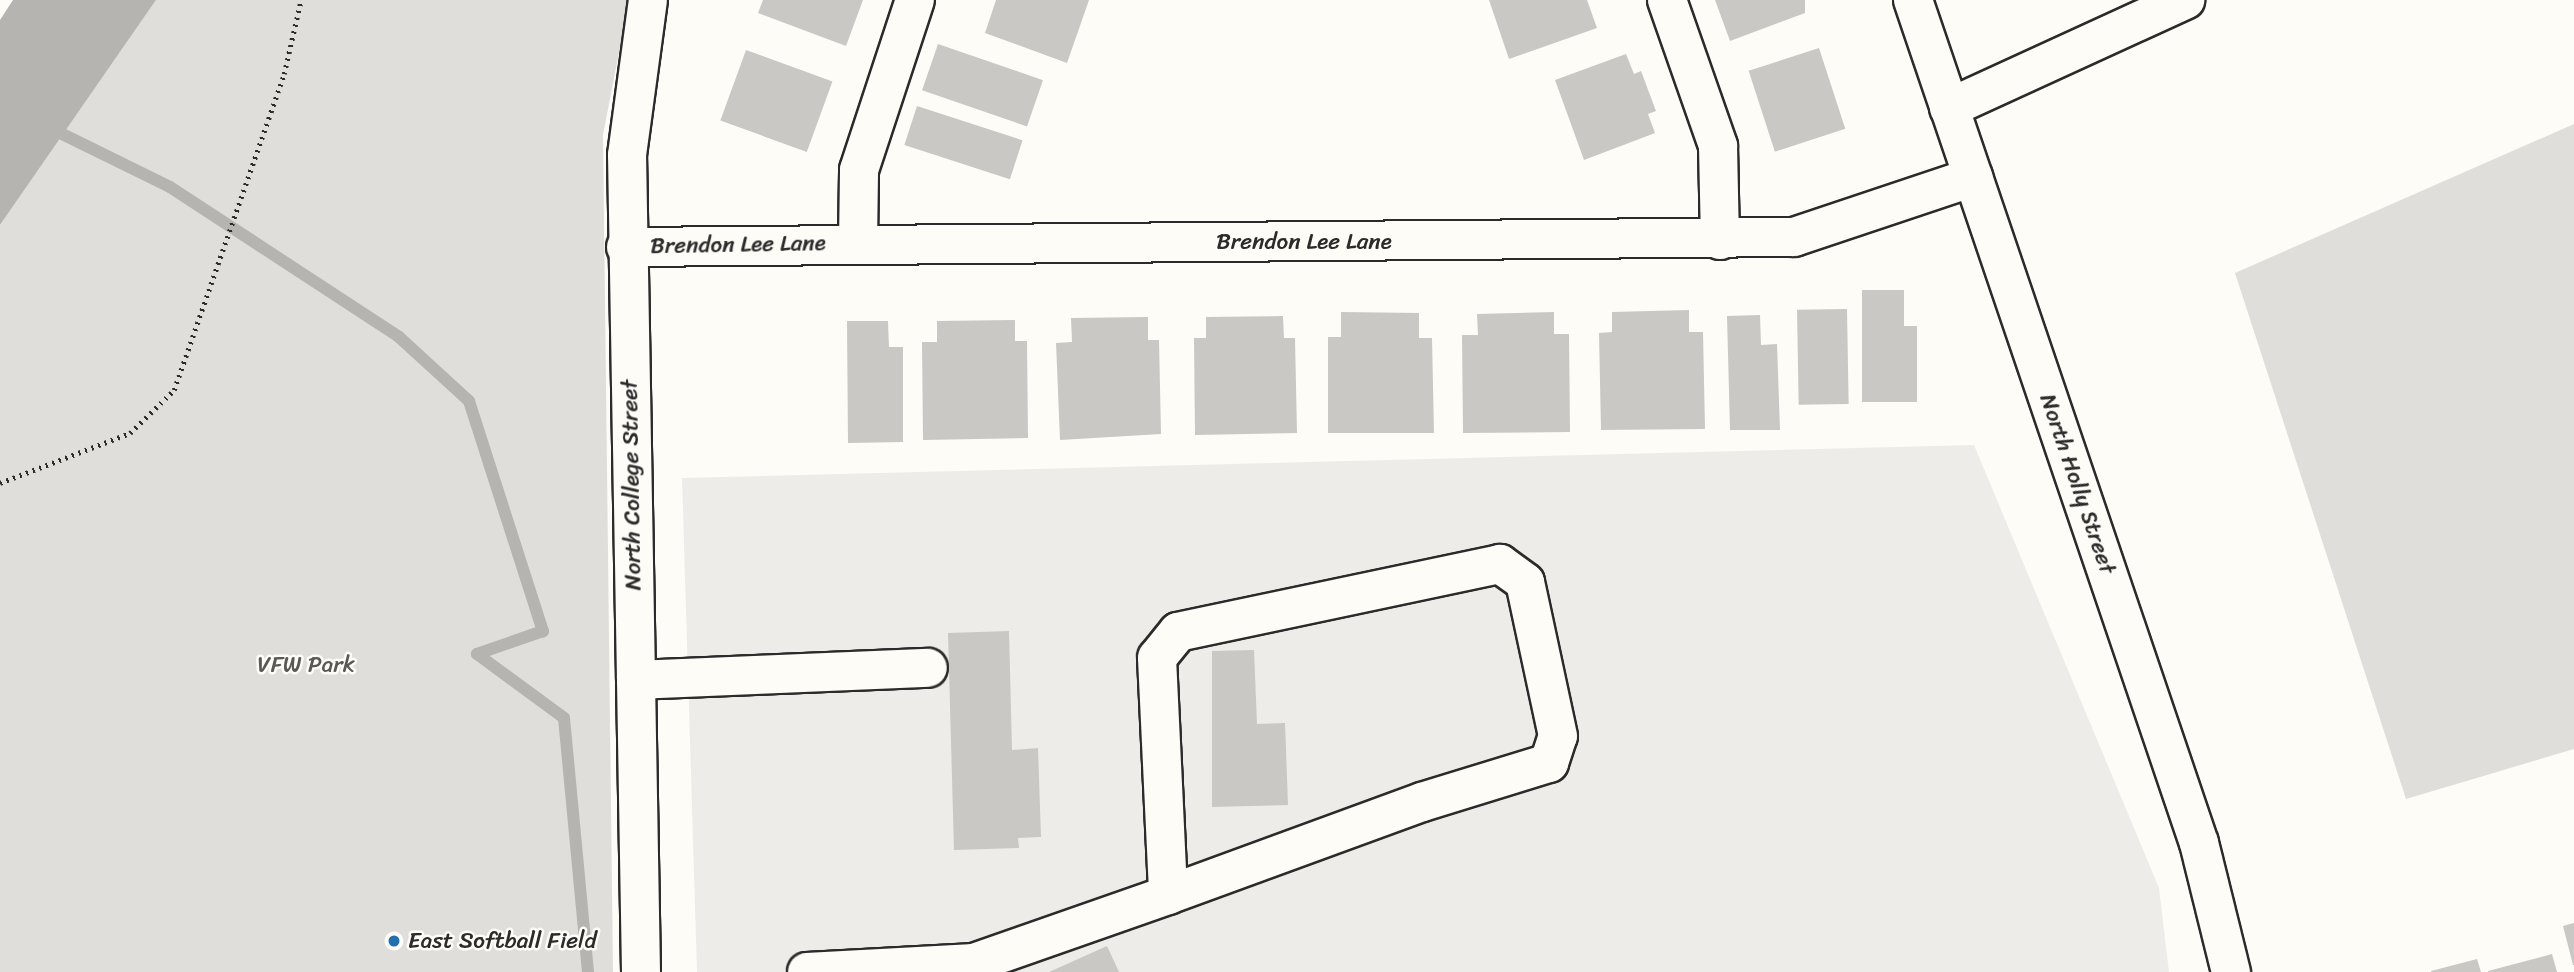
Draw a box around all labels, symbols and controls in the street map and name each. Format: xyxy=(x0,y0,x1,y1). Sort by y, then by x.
street label: Brendon Lee Lane xyxy=(1216,228,1392,256)
street label: Brendon Lee Lane xyxy=(649,230,827,260)
street label: North College Street xyxy=(616,379,648,591)
street label: North Holly Street xyxy=(2033,389,2121,579)
park label: VFW Park xyxy=(257,651,355,679)
place label: East Softball Field xyxy=(408,927,597,955)
marker: East Softball Field xyxy=(386,933,402,949)

